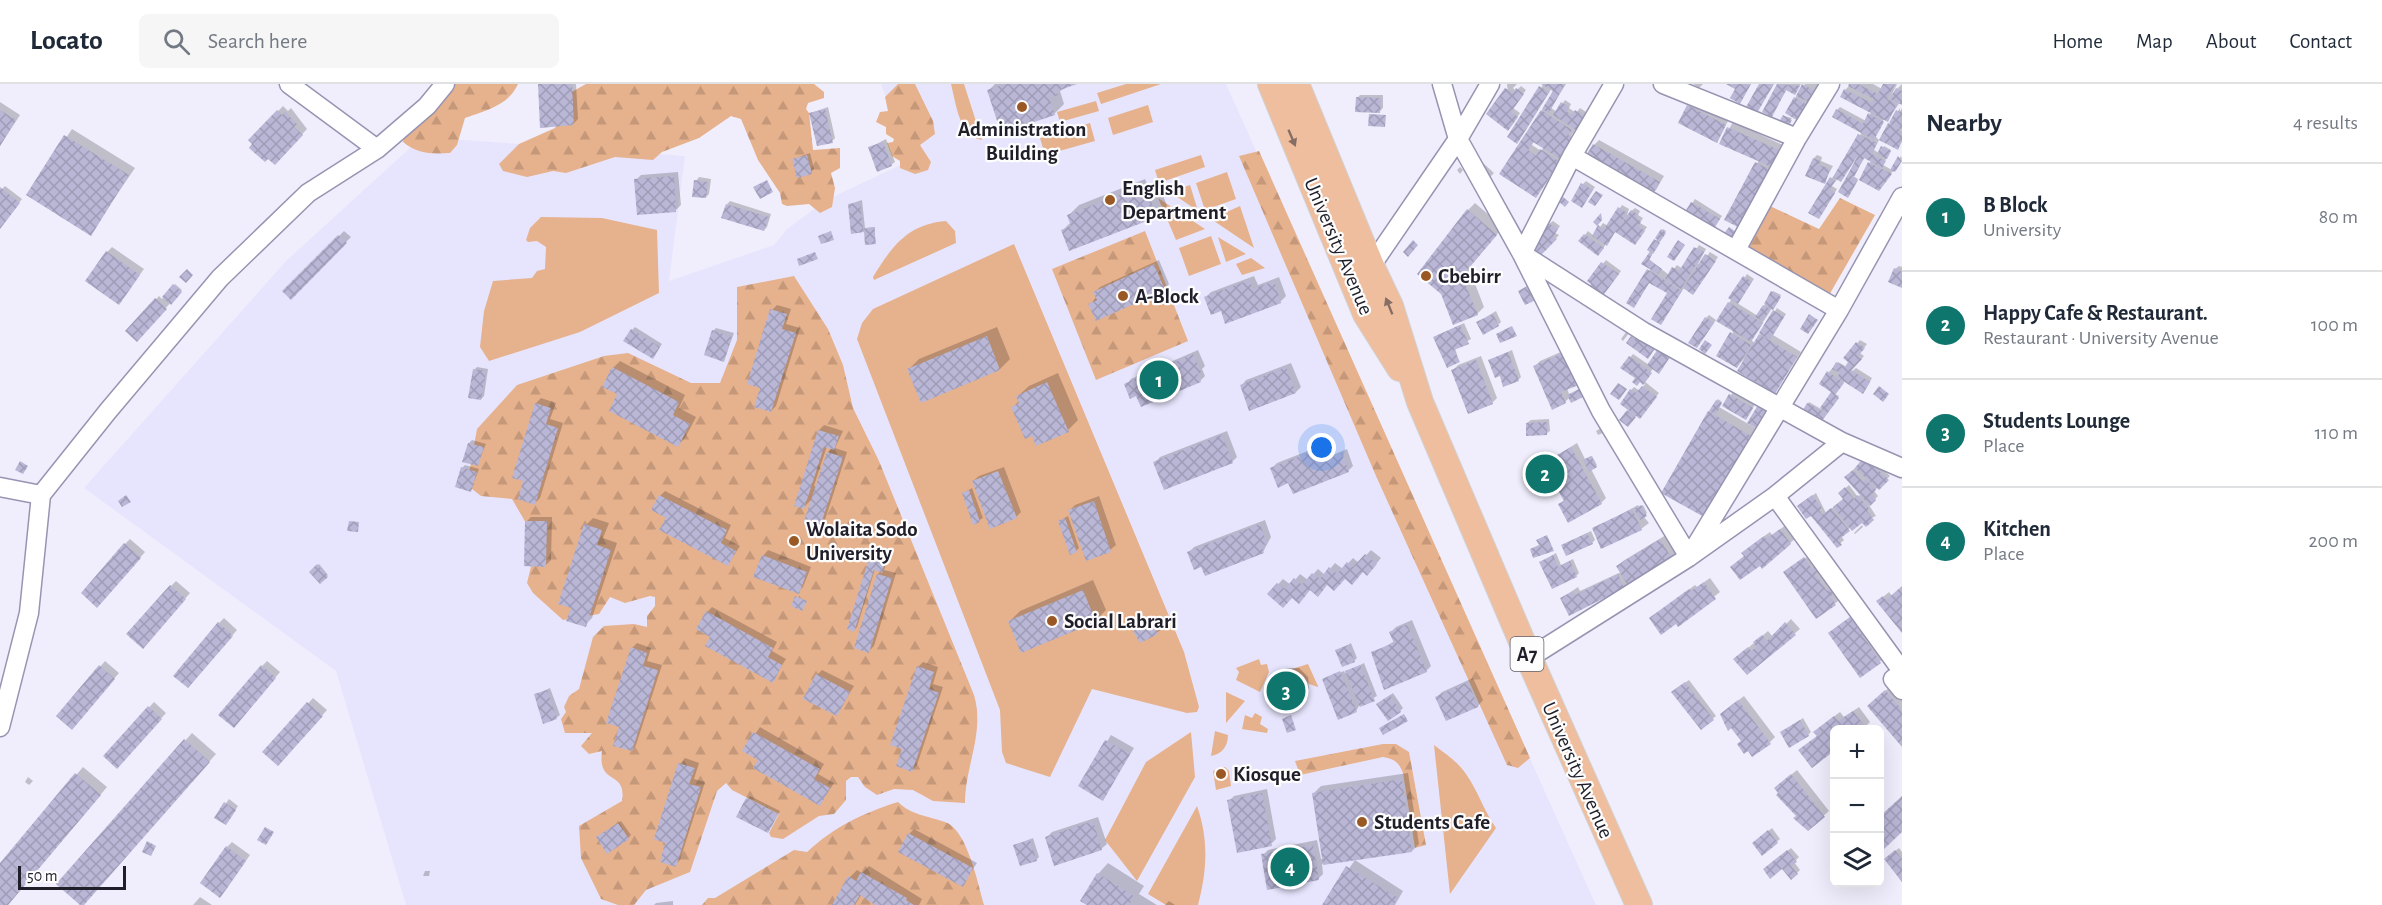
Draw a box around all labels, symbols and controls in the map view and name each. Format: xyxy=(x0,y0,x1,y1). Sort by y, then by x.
search box xyxy=(139,14,559,68)
icon: search xyxy=(160,25,193,58)
text: Locato xyxy=(30,27,103,55)
text: Search here xyxy=(208,30,307,52)
text: Home xyxy=(2052,31,2103,52)
text: Map xyxy=(2136,31,2173,52)
text: About xyxy=(2206,31,2256,52)
text: Contact xyxy=(2289,31,2352,52)
marker: Administration Building xyxy=(1015,100,1029,114)
text: Nearby xyxy=(1926,110,2002,136)
text: 4 results xyxy=(2293,113,2358,133)
place label: Administration Building xyxy=(958,119,1086,164)
one-way arrow xyxy=(1287,130,1297,148)
street label: University Avenue xyxy=(1300,174,1377,318)
place label: English Department xyxy=(1122,178,1226,223)
marker: English Department xyxy=(1103,193,1117,207)
text: B Block xyxy=(1983,194,2048,216)
text: 1 xyxy=(1942,207,1949,227)
text: 80 m xyxy=(2319,207,2358,227)
text: University xyxy=(1983,220,2061,240)
place label: Cbebirr xyxy=(1438,266,1502,287)
marker: Cbebirr xyxy=(1419,269,1433,283)
place label: A-Block xyxy=(1135,286,1199,307)
marker: A-Block xyxy=(1116,289,1130,303)
one-way arrow xyxy=(1384,297,1393,315)
text: Happy Cafe & Restaurant. xyxy=(1983,302,2208,324)
text: 2 xyxy=(1941,315,1950,335)
text: 100 m xyxy=(2311,315,2358,335)
text: Restaurant · University Avenue xyxy=(1983,328,2219,348)
pin: 1 xyxy=(1140,358,1178,402)
text: Students Lounge xyxy=(1983,410,2130,432)
text: 3 xyxy=(1941,423,1950,443)
text: 110 m xyxy=(2314,423,2358,443)
your location xyxy=(1307,433,1336,462)
text: Place xyxy=(1983,436,2024,456)
pin: 2 xyxy=(1526,452,1564,496)
text: Kitchen xyxy=(1983,518,2051,540)
place label: Wolaita Sodo University xyxy=(806,519,918,564)
text: 4 xyxy=(1940,531,1951,551)
text: 200 m xyxy=(2308,531,2358,551)
marker: Wolaita Sodo University xyxy=(787,534,801,548)
text: Place xyxy=(1983,544,2024,564)
place label: Social Labrari xyxy=(1064,611,1177,632)
marker: Social Labrari xyxy=(1045,614,1059,628)
road number: A7 xyxy=(1510,637,1544,671)
pin: 3 xyxy=(1266,668,1306,714)
street label: University Avenue xyxy=(1538,699,1617,842)
map controls xyxy=(1830,725,1884,887)
button: + xyxy=(1830,725,1884,779)
place label: Kiosque xyxy=(1233,764,1301,785)
marker: Kiosque xyxy=(1214,767,1228,781)
button: − xyxy=(1830,779,1884,833)
place label: Students Cafe xyxy=(1374,812,1490,833)
marker: Students Cafe xyxy=(1355,815,1369,829)
button: layers xyxy=(1830,833,1884,887)
pin: 4 xyxy=(1270,844,1310,890)
scale bar xyxy=(18,863,126,890)
text: 50 m xyxy=(27,868,58,884)

